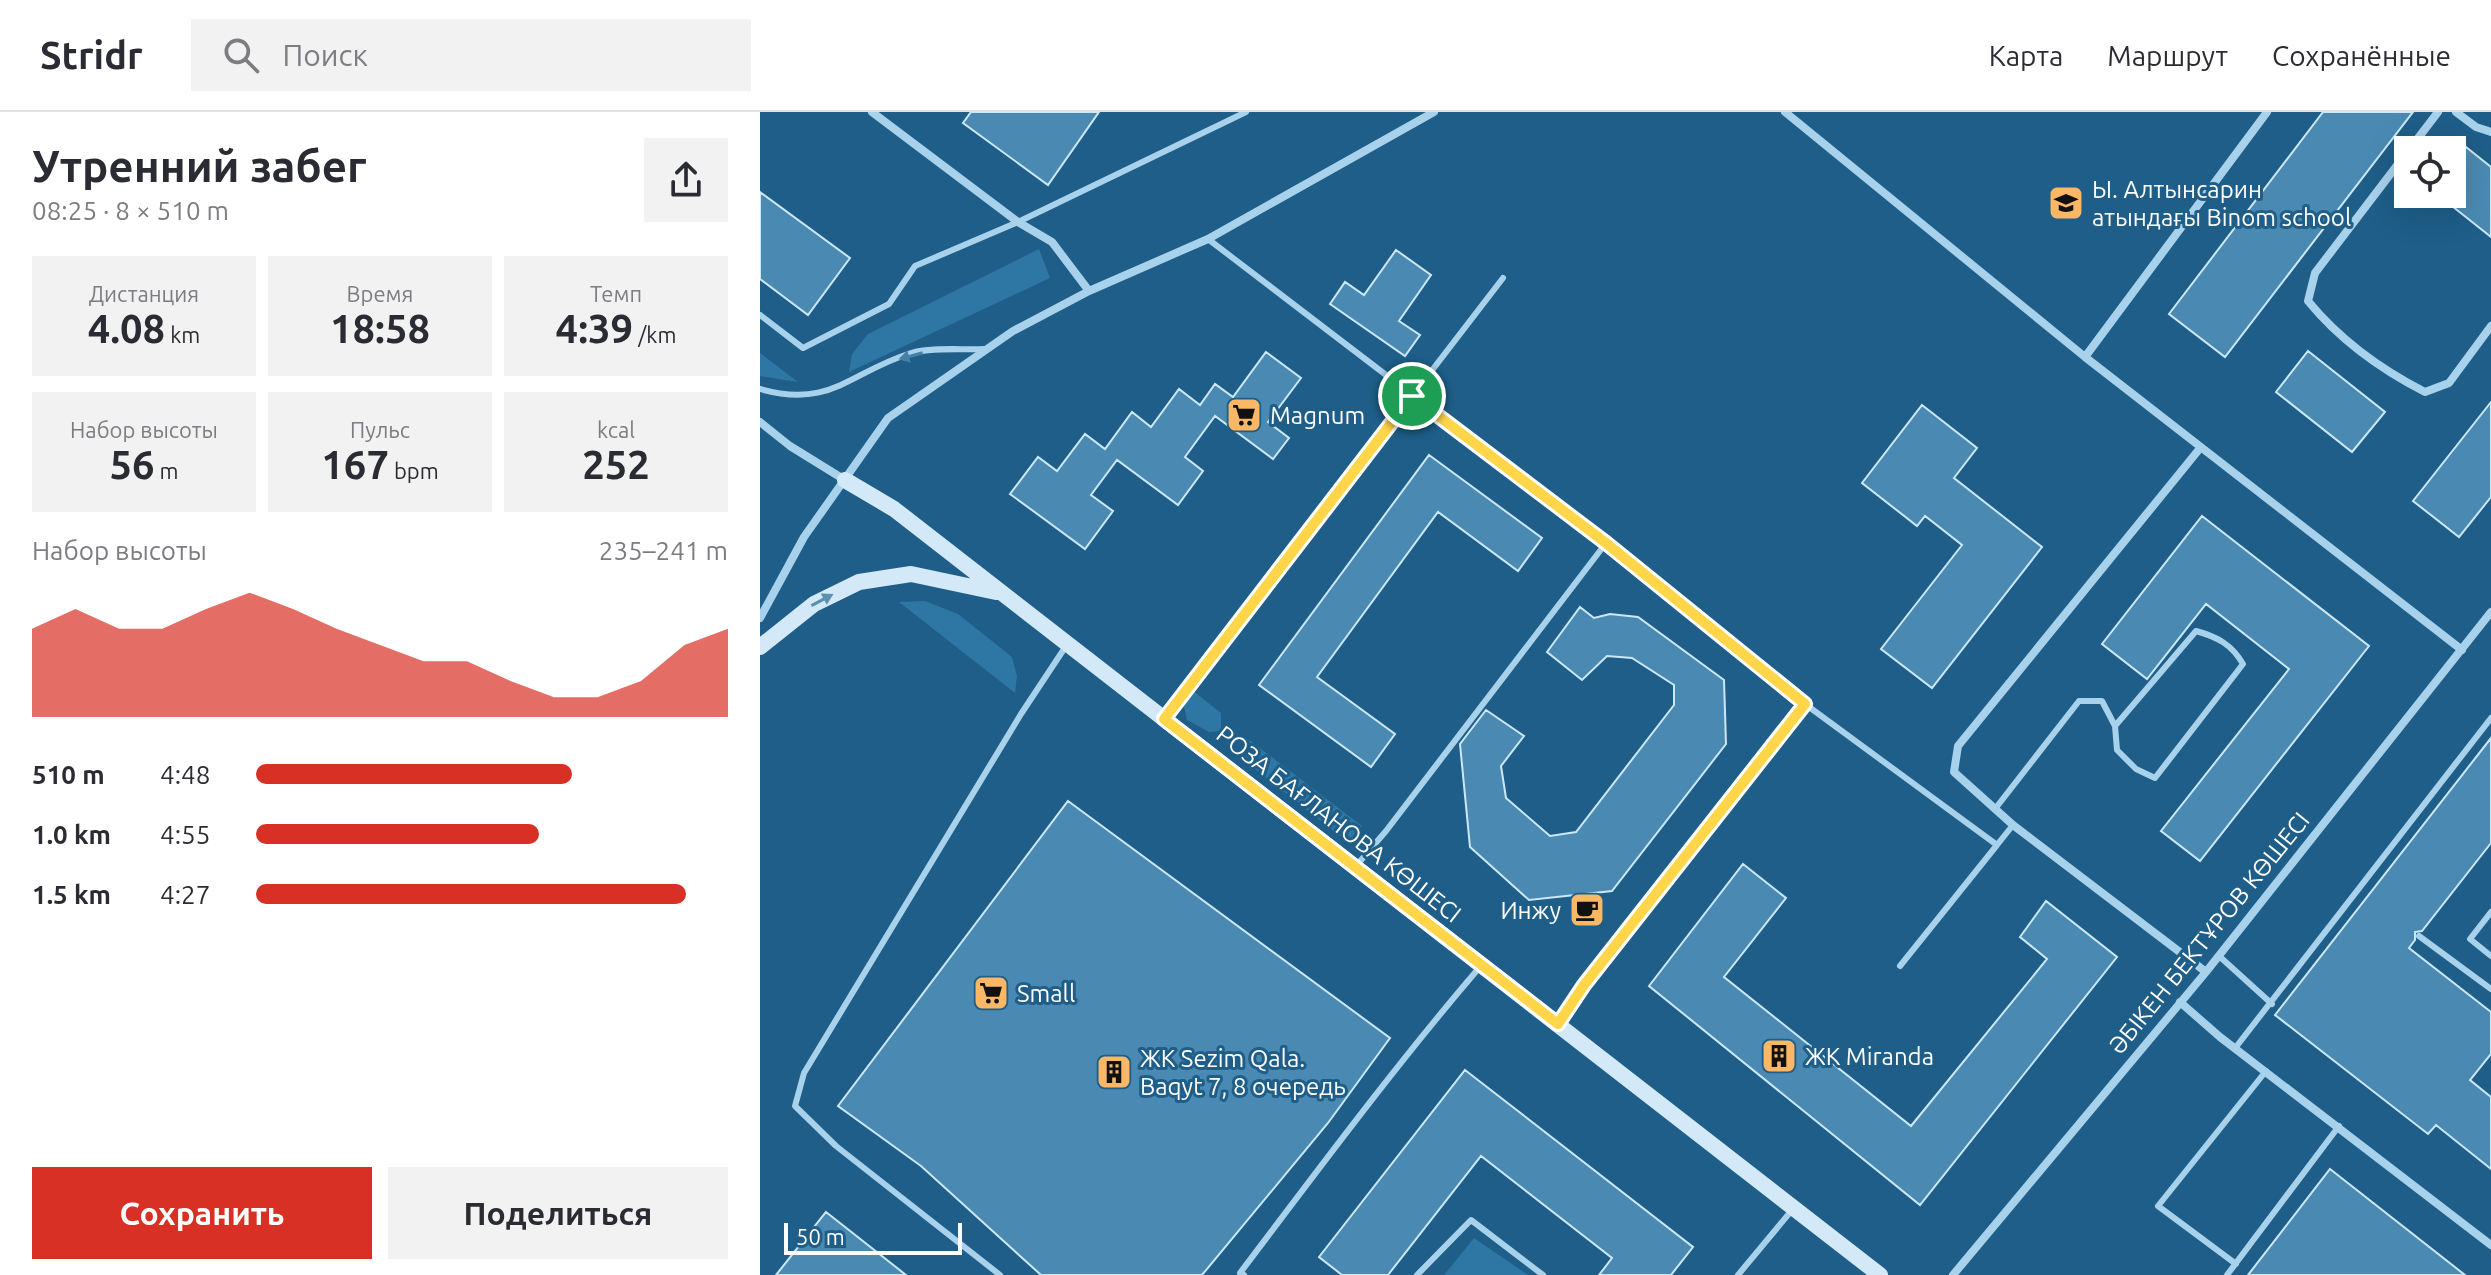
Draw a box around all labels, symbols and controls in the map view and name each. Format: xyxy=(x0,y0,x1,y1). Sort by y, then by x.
search box xyxy=(191,19,751,91)
icon: search xyxy=(219,33,263,77)
text: Stridr xyxy=(40,34,143,76)
text: Поиск xyxy=(283,38,368,72)
text: Карта xyxy=(1989,40,2063,71)
text: Маршрут xyxy=(2107,40,2228,71)
text: Сохранённые xyxy=(2272,40,2451,71)
map controls xyxy=(2394,136,2466,208)
button: locate xyxy=(2394,136,2466,208)
button: share xyxy=(644,138,728,222)
text: Утренний забег xyxy=(32,141,366,190)
place label: Ы. Алтынсарин атындағы Binom school xyxy=(2092,176,2351,231)
school or university icon: Ы. Алтынсарин атындағы Binom school xyxy=(2047,184,2085,222)
text: 08:25 · 8 × 510 m xyxy=(32,196,229,225)
text: Дистанция xyxy=(89,281,199,306)
text: Время xyxy=(347,281,413,306)
text: Темп xyxy=(590,281,642,306)
text: 4.08 xyxy=(88,306,165,351)
text: 18:58 xyxy=(330,306,430,351)
text: 4:39 xyxy=(556,306,633,351)
text: km xyxy=(165,322,200,347)
text: /km xyxy=(633,322,676,347)
one-way arrow xyxy=(898,350,923,362)
pin xyxy=(1378,362,1446,430)
icon: arrive xyxy=(1390,374,1434,418)
supermarket icon: Magnum xyxy=(1225,396,1263,434)
place label: Magnum xyxy=(1270,402,1365,429)
text: Набор высоты xyxy=(70,417,218,442)
text: Пульс xyxy=(350,417,410,442)
text: kcal xyxy=(597,417,635,442)
text: 56 xyxy=(109,442,155,487)
text: 167 xyxy=(321,442,389,487)
text: 252 xyxy=(582,442,650,487)
text: m xyxy=(155,458,179,483)
text: bpm xyxy=(389,458,439,483)
text: Набор высоты xyxy=(32,536,207,565)
text: 235–241 m xyxy=(599,536,728,565)
one-way arrow xyxy=(811,594,833,608)
street label: РОЗА БАҒЛАНОВА КӨШЕСІ xyxy=(1212,720,1466,928)
text: 510 m xyxy=(32,760,105,789)
text: 4:48 xyxy=(160,760,210,789)
street label: ӘБІКЕН БЕКТҰРОВ КӨШЕСІ xyxy=(2103,807,2315,1059)
text: 1.0 km xyxy=(32,820,111,849)
text: 4:55 xyxy=(160,820,210,849)
text: 1.5 km xyxy=(32,880,111,909)
text: 4:27 xyxy=(160,880,210,909)
cafe icon: Инжу xyxy=(1568,891,1606,929)
place label: Инжу xyxy=(1500,897,1561,924)
supermarket icon: Small xyxy=(972,974,1010,1012)
place label: Small xyxy=(1017,980,1075,1007)
building icon: ЖК Miranda xyxy=(1760,1037,1798,1075)
place label: ЖК Miranda xyxy=(1805,1043,1934,1070)
place label: ЖК Sezim Qala. Baqyt 7, 8 очередь xyxy=(1140,1045,1346,1100)
building icon: ЖК Sezim Qala. Baqyt 7, 8 очередь xyxy=(1095,1053,1133,1091)
button: Сохранить xyxy=(32,1167,372,1259)
button: Поделиться xyxy=(388,1167,728,1259)
scale bar xyxy=(784,1219,962,1255)
text: 50 m xyxy=(796,1224,845,1249)

